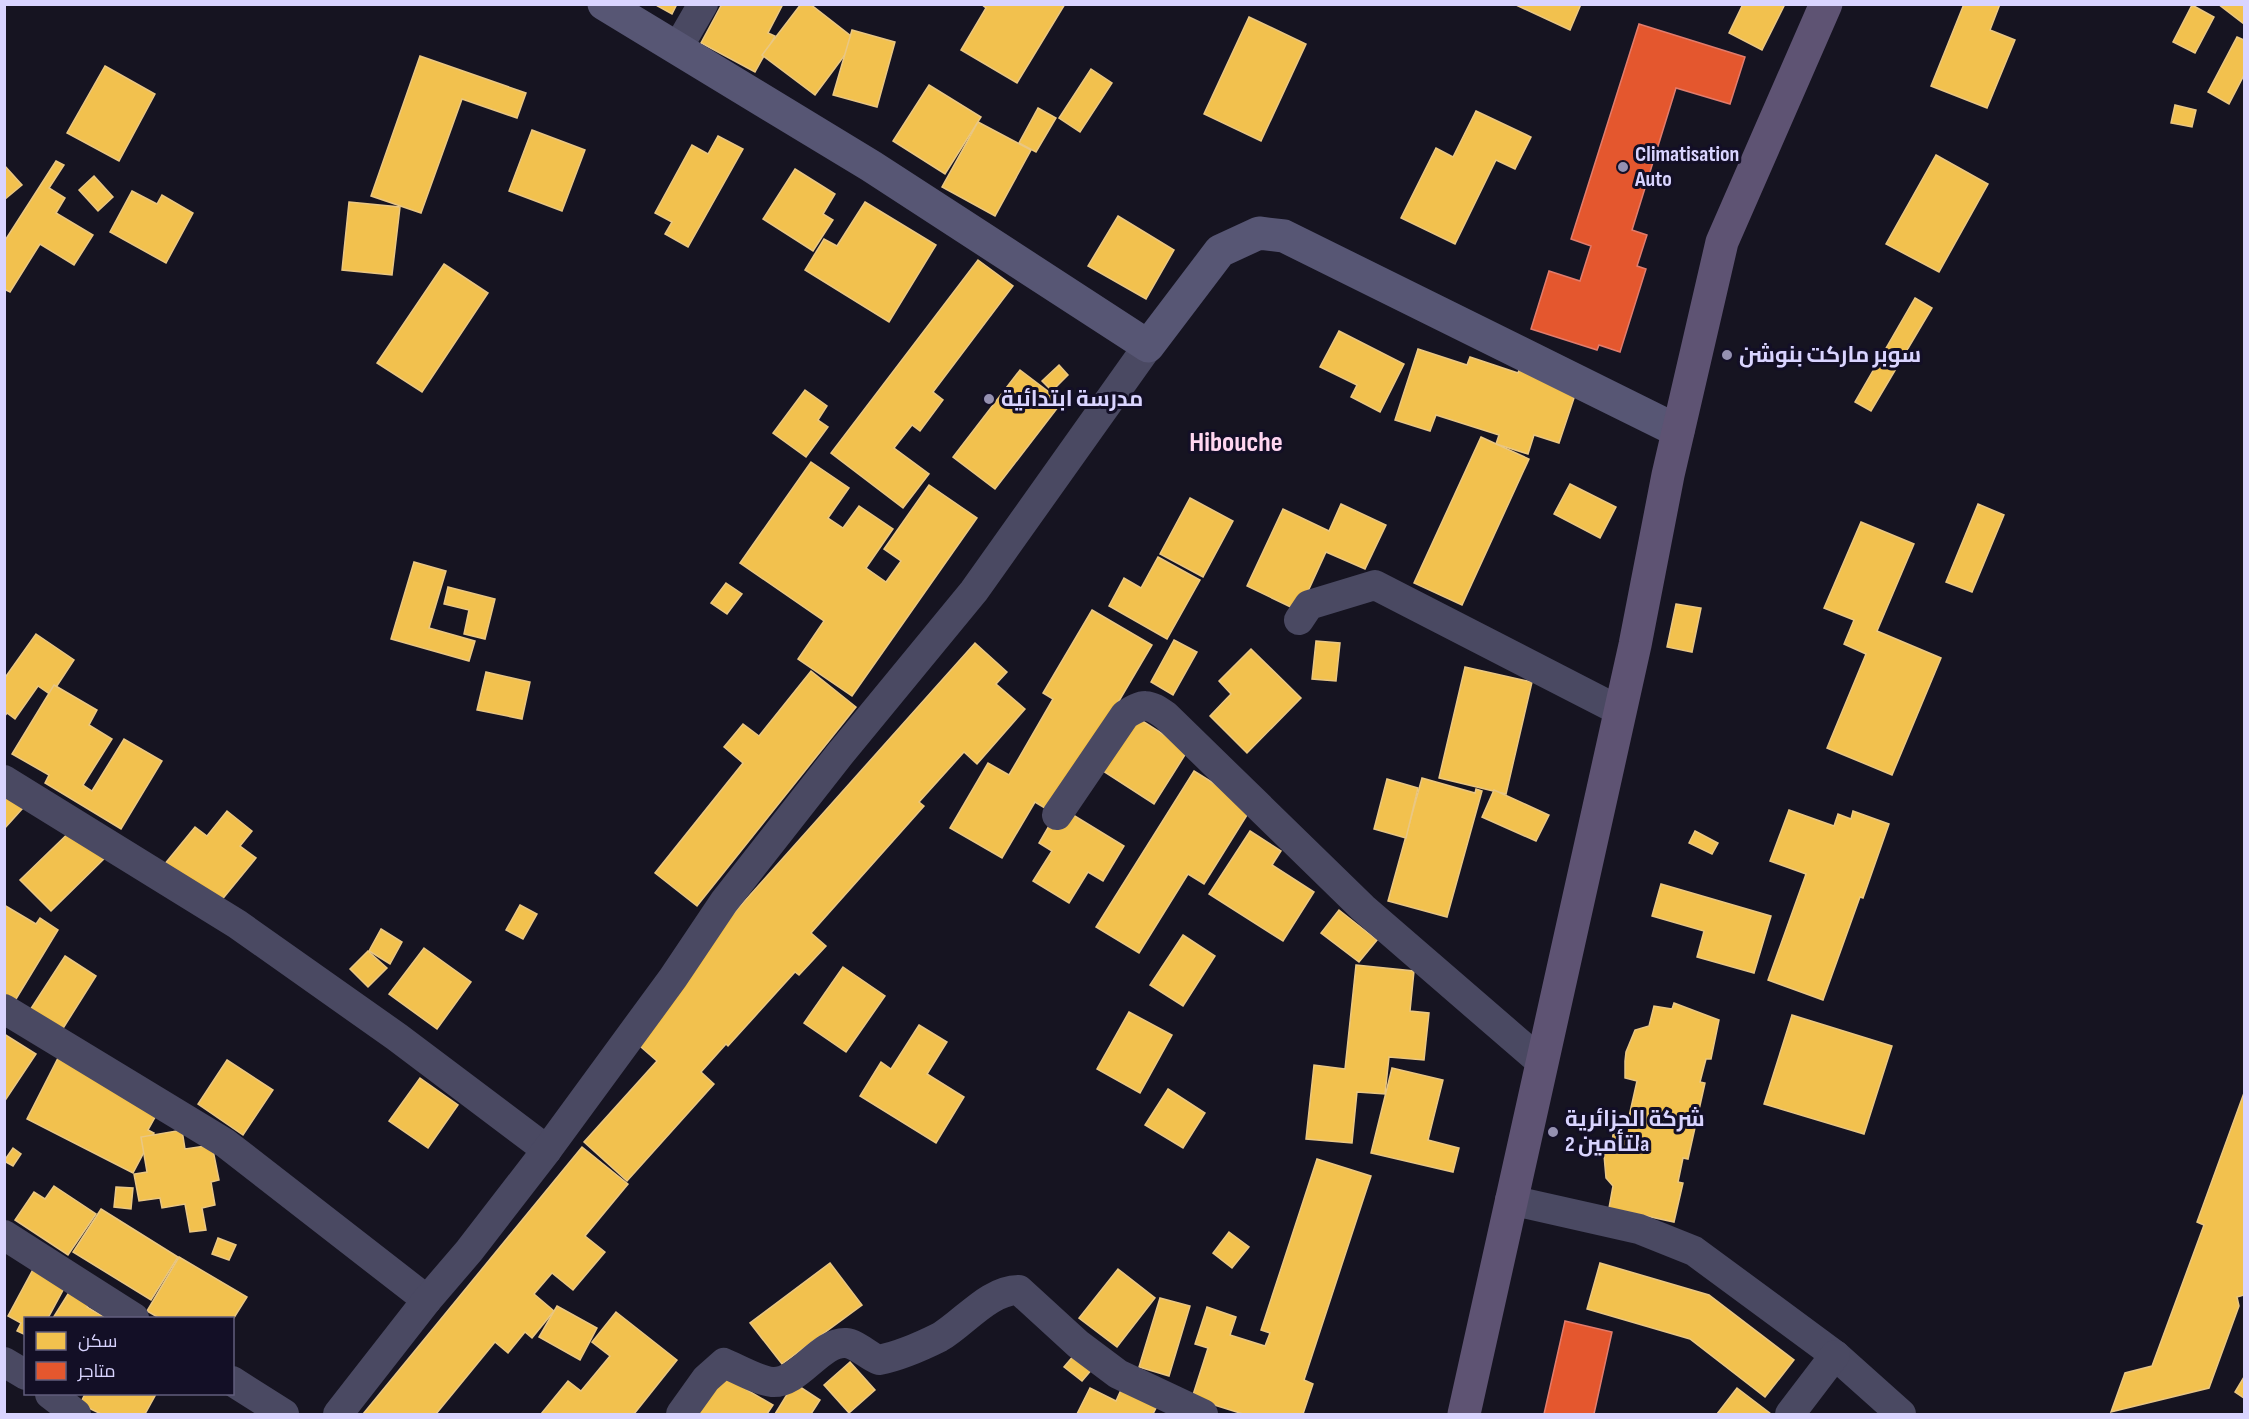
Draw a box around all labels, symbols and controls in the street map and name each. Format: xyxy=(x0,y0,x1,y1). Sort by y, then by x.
place label: Climatisation Auto xyxy=(1634,141,1739,193)
marker: Climatisation Auto xyxy=(1616,160,1630,174)
place label: سوبر ماركت بنوشن xyxy=(1739,342,1921,369)
marker: سوبر ماركت بنوشن xyxy=(1720,348,1734,362)
place label: مدرسة ابتدائية xyxy=(1001,386,1143,413)
marker: مدرسة ابتدائية xyxy=(982,392,996,406)
district label: Hibouche xyxy=(1189,426,1283,459)
place label: شركة الجزائرية لتأمين 2a xyxy=(1565,1106,1705,1158)
marker: شركة الجزائرية لتأمين 2a xyxy=(1546,1125,1560,1139)
legend xyxy=(24,1317,234,1395)
text: سكن xyxy=(78,1331,117,1352)
text: متاجر xyxy=(77,1361,116,1382)

